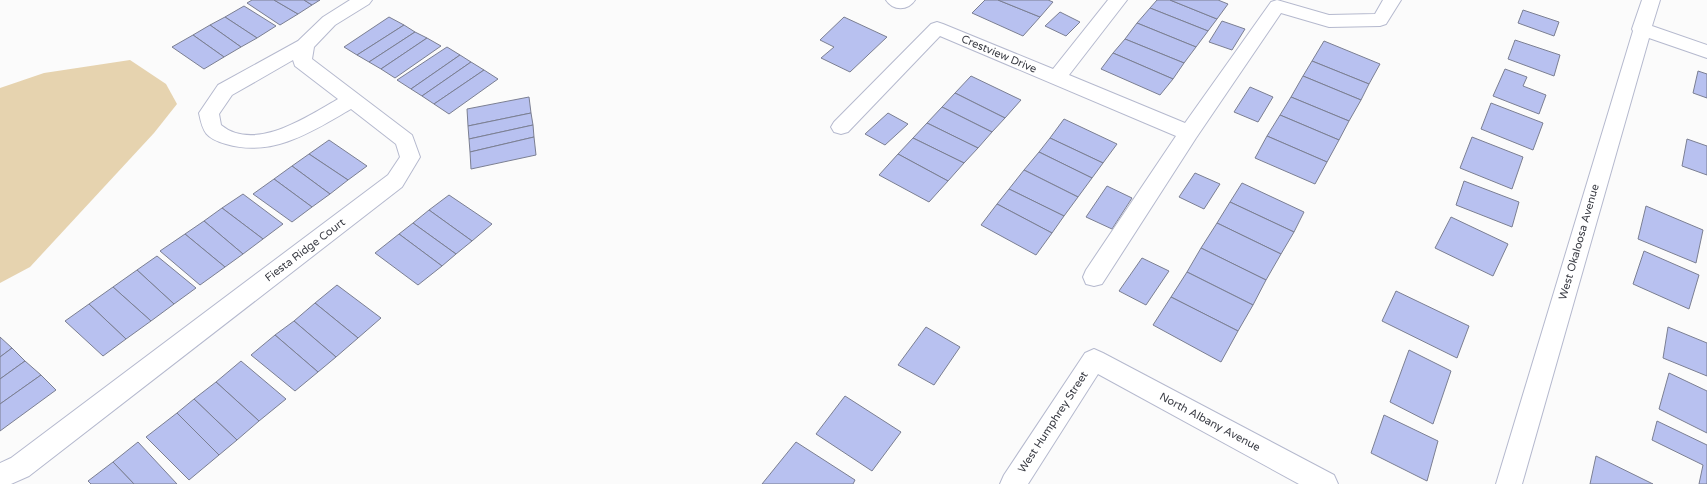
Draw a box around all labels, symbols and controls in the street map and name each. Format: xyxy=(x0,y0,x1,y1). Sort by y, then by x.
street label: Crestview Drive xyxy=(959,32,1039,76)
street label: West Okaloosa Avenue xyxy=(1556,183,1602,301)
street label: Fiesta Ridge Court xyxy=(262,216,348,284)
street label: West Humphrey Street xyxy=(1015,369,1091,475)
street label: North Albany Avenue xyxy=(1157,390,1263,454)

